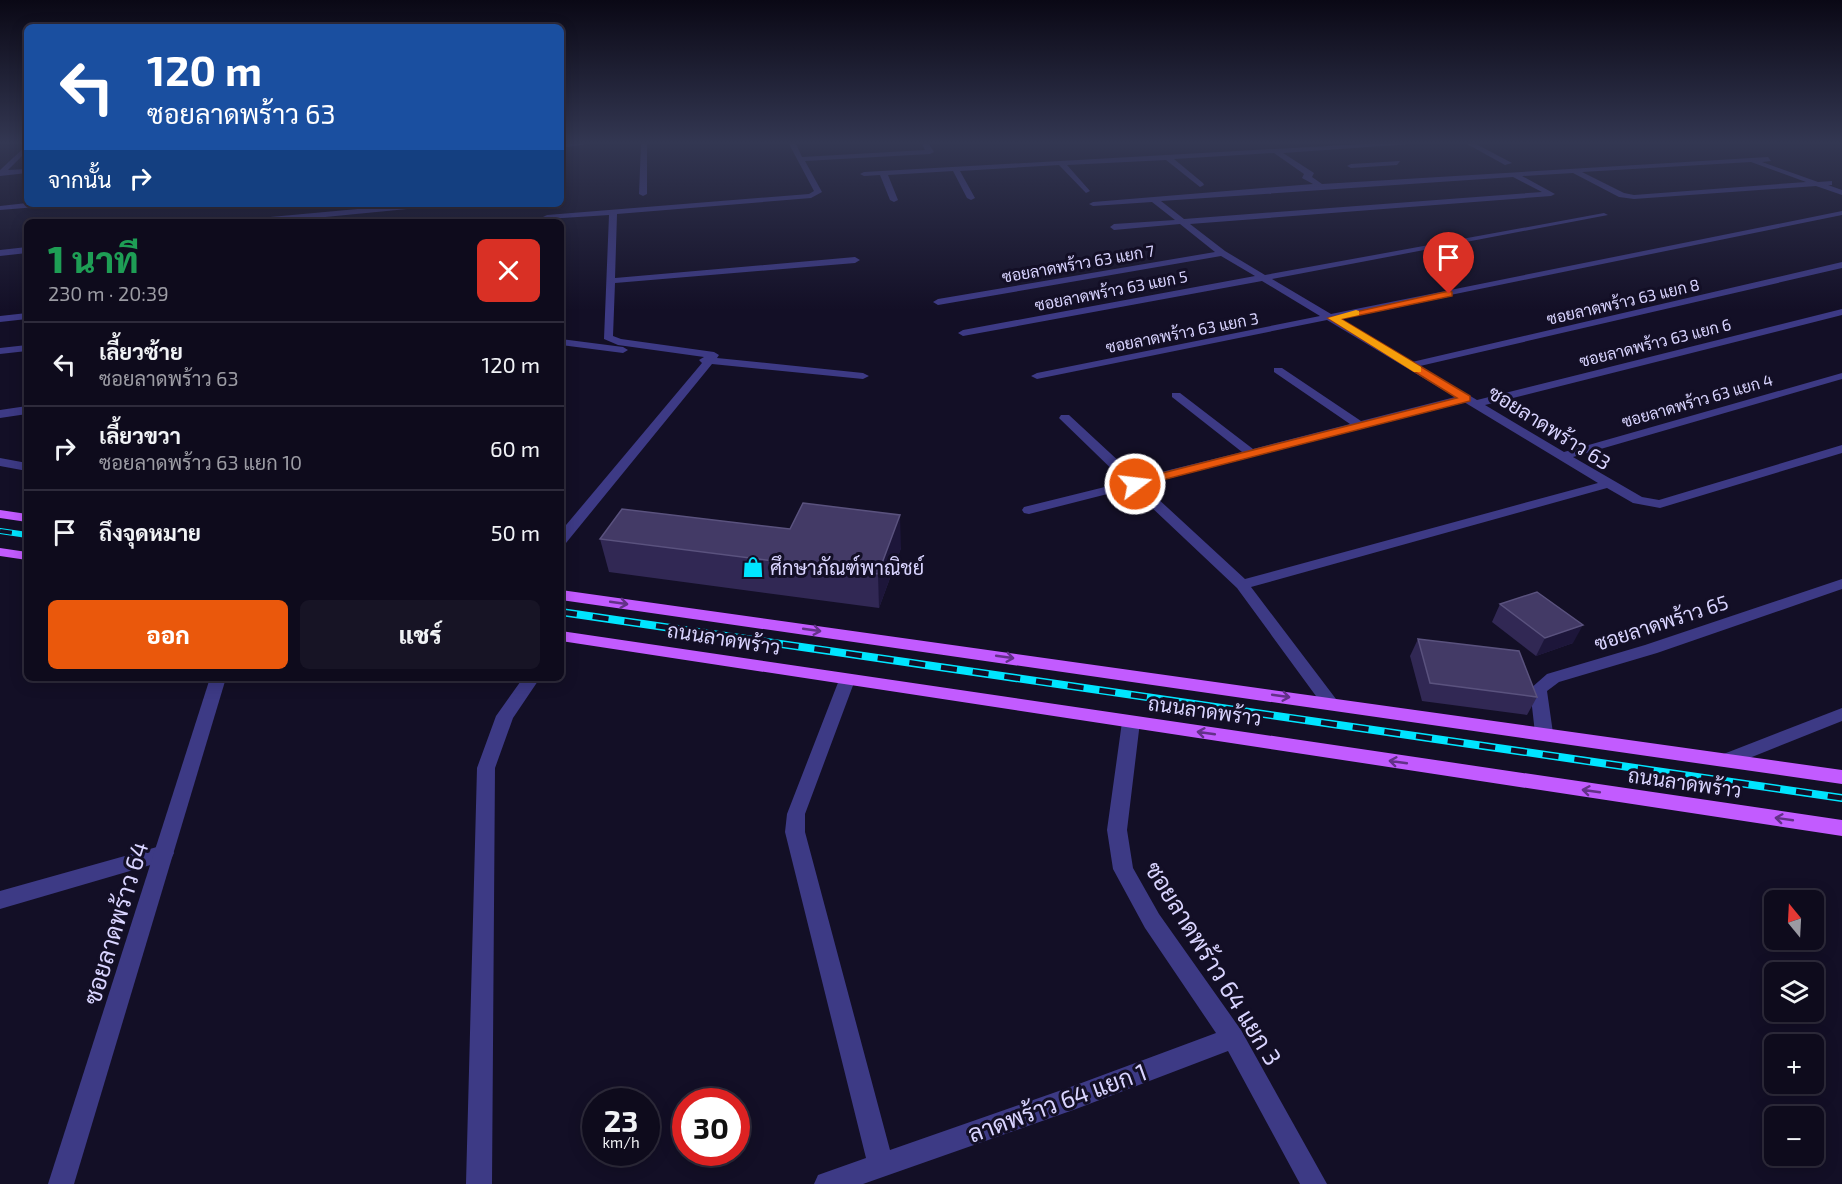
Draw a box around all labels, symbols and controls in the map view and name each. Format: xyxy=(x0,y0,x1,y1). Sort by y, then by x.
text: 120 m xyxy=(147,44,262,94)
icon: left xyxy=(48,48,126,126)
text: ซอยลาดพร้าว 63 xyxy=(147,97,336,129)
icon: right xyxy=(124,162,157,195)
text: จากนั้น xyxy=(48,166,112,192)
pin xyxy=(1423,232,1474,294)
text: 1 นาที xyxy=(48,237,139,280)
button: close xyxy=(477,239,540,302)
street label: ซอยลาดพร้าว 63 แยก 7 xyxy=(1000,240,1156,286)
icon: arrive xyxy=(1432,241,1465,274)
street label: ซอยลาดพร้าว 63 แยก 5 xyxy=(1033,266,1189,314)
street label: ซอยลาดพร้าว 63 แยก 8 xyxy=(1545,274,1701,328)
text: 230 m · 20:39 xyxy=(48,281,169,305)
street label: ซอยลาดพร้าว 63 แยก 3 xyxy=(1104,308,1260,356)
street label: ซอยลาดพร้าว 63 แยก 6 xyxy=(1577,314,1733,370)
text: เลี้ยวซ้าย xyxy=(99,338,183,364)
icon: left xyxy=(48,348,81,381)
text: 120 m xyxy=(481,351,540,377)
text: ซอยลาดพร้าว 63 xyxy=(99,366,239,390)
street label: ซอยลาดพร้าว 63 แยก 4 xyxy=(1619,369,1775,431)
street label: ซอยลาดพร้าว 63 xyxy=(1484,380,1616,474)
text: เลี้ยวขวา xyxy=(99,422,181,448)
icon: right xyxy=(48,432,81,465)
text: 60 m xyxy=(490,435,540,461)
text: ซอยลาดพร้าว 63 แยก 10 xyxy=(99,450,302,474)
position arrow xyxy=(1103,452,1167,516)
icon: arrive xyxy=(48,516,81,549)
text: ถึงจุดหมาย xyxy=(99,519,201,545)
text: 50 m xyxy=(491,519,540,545)
place label: ศึกษาภัณฑ์พาณิชย์ xyxy=(770,554,924,579)
shop icon: ศึกษาภัณฑ์พาณิชย์ xyxy=(741,555,765,579)
street label: ซอยลาดพร้าว 65 xyxy=(1591,589,1731,655)
one-way arrow xyxy=(609,597,628,608)
button: ออก xyxy=(48,600,288,669)
button: แชร์ xyxy=(300,600,540,669)
street label: ถนนลาดพร้าว xyxy=(666,617,782,659)
one-way arrow xyxy=(802,625,821,636)
one-way arrow xyxy=(995,652,1014,663)
street label: ถนนลาดพร้าว xyxy=(1147,690,1263,730)
one-way arrow xyxy=(1271,691,1291,702)
one-way arrow xyxy=(1196,727,1216,738)
one-way arrow xyxy=(1389,756,1409,767)
street label: ถนนลาดพร้าว xyxy=(1627,762,1743,802)
one-way arrow xyxy=(1582,785,1602,796)
one-way arrow xyxy=(1775,814,1795,825)
street label: ซอยลาดพร้าว 64 xyxy=(76,838,154,1008)
street label: ซอยลาดพร้าว 64 แยก 3 xyxy=(1140,856,1288,1070)
north arrow xyxy=(1764,890,1824,950)
map controls xyxy=(1764,890,1824,1166)
button: layers xyxy=(1764,962,1824,1022)
button: + xyxy=(1764,1034,1824,1094)
street label: ลาดพร้าว 64 แยก 1 xyxy=(964,1056,1150,1148)
speed limit sign: 30 xyxy=(672,1088,750,1166)
text: 23 xyxy=(604,1102,638,1138)
button: − xyxy=(1764,1106,1824,1166)
text: km/h xyxy=(602,1133,640,1151)

